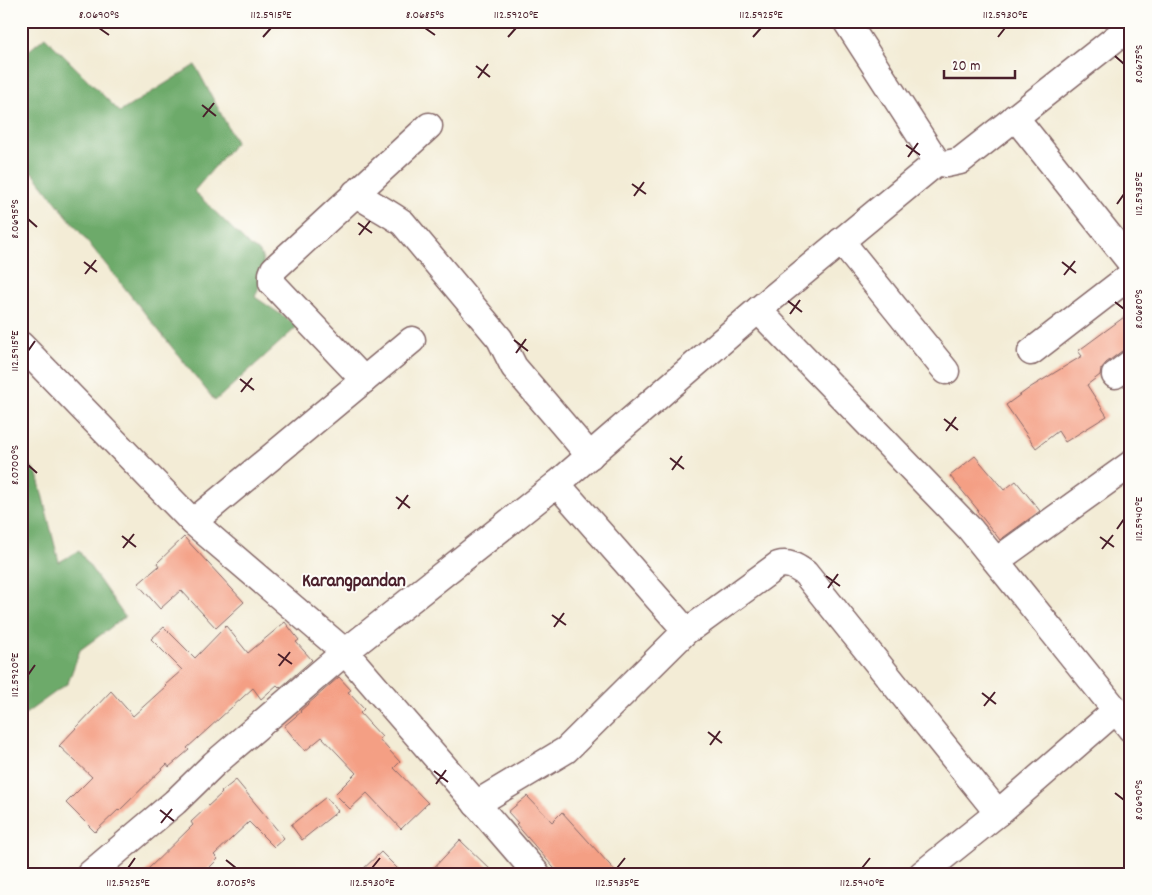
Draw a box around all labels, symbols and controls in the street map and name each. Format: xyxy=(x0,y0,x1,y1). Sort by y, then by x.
text: 8.0690°S xyxy=(79,7,119,24)
text: 112.5915°E xyxy=(250,7,292,24)
text: 8.0685°S xyxy=(406,7,444,24)
text: 112.5920°E xyxy=(494,7,539,24)
text: 112.5925°E xyxy=(739,7,783,24)
text: 112.5930°E xyxy=(983,7,1028,24)
text: 8.0675°S xyxy=(1131,45,1148,83)
scale bar xyxy=(944,48,1016,80)
text: 20 m xyxy=(952,56,980,78)
text: 112.5935°E xyxy=(1131,172,1148,216)
text: 8.0695°S xyxy=(7,199,24,239)
text: 8.0680°S xyxy=(1131,289,1148,329)
text: 112.5915°E xyxy=(7,330,24,372)
text: 8.0700°S xyxy=(7,445,24,485)
text: 112.5940°E xyxy=(1131,496,1148,541)
district label: Karangpandan xyxy=(302,569,406,596)
text: 112.5920°E xyxy=(7,652,24,697)
text: 8.0690°S xyxy=(1131,780,1148,820)
text: 112.5925°E xyxy=(106,875,150,892)
text: 8.0705°S xyxy=(216,875,256,892)
text: 112.5930°E xyxy=(350,875,395,892)
text: 112.5935°E xyxy=(595,875,639,892)
text: 112.5940°E xyxy=(840,875,885,892)

